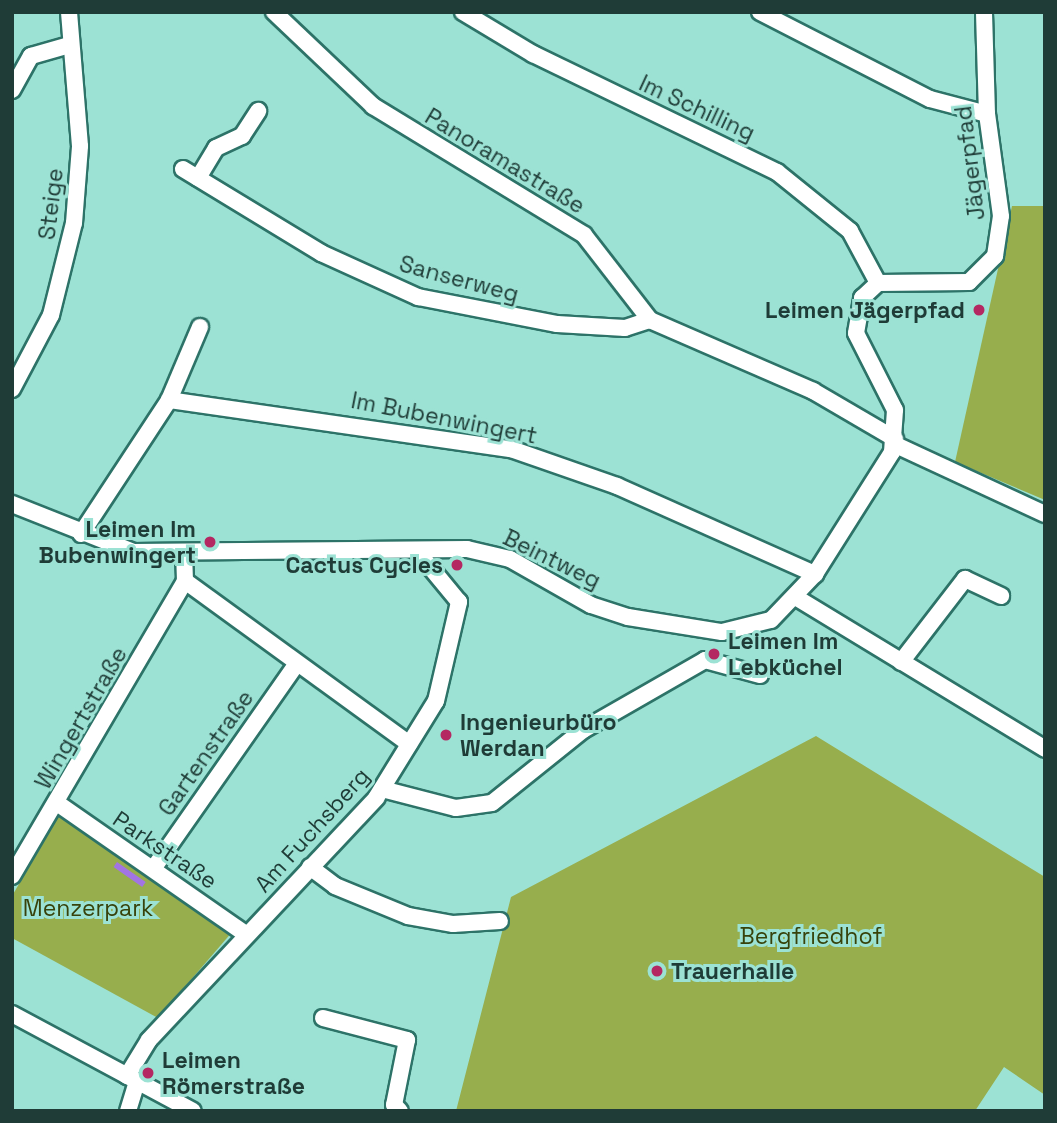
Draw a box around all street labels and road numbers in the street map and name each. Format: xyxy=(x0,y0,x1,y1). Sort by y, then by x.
street label: Im Schilling xyxy=(635,69,759,147)
street label: Panoramastraße xyxy=(420,102,590,220)
street label: Jägerpfad xyxy=(949,104,991,222)
street label: Steige xyxy=(33,167,69,241)
street label: Sanserweg xyxy=(396,250,522,308)
street label: Im Bubenwingert xyxy=(349,386,539,450)
street label: Beintweg xyxy=(499,523,605,595)
street label: Wingertstraße xyxy=(29,642,133,794)
street label: Gartenstraße xyxy=(153,685,259,821)
street label: Am Fuchsberg xyxy=(249,762,375,898)
street label: Parkstraße xyxy=(108,805,222,895)

